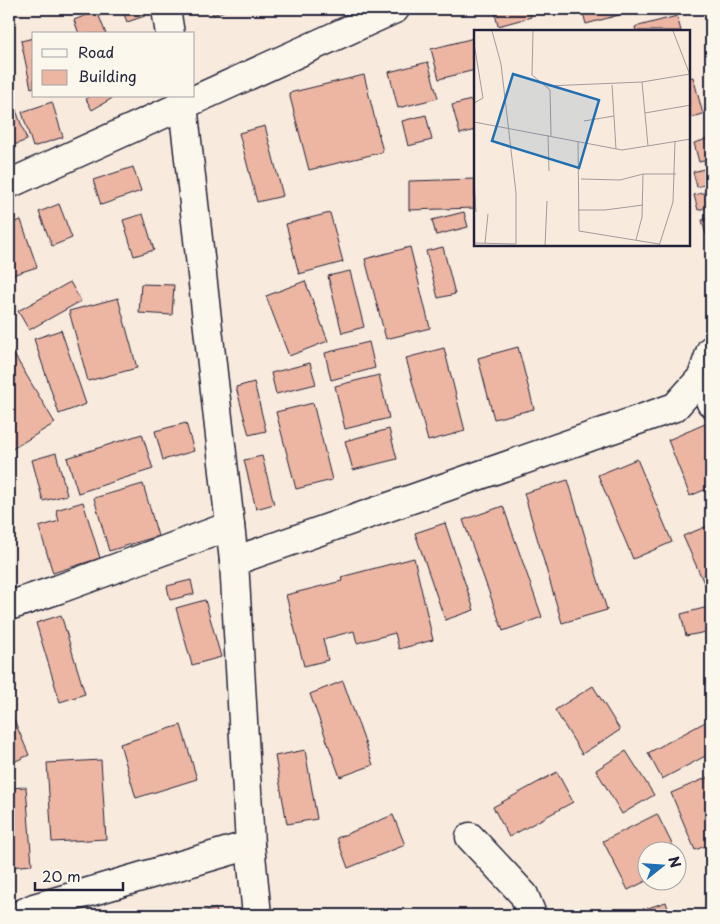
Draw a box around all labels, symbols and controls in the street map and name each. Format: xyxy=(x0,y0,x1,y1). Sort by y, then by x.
inset map xyxy=(474,30,690,246)
legend xyxy=(32,32,195,98)
text: Road xyxy=(78,40,114,63)
text: Building xyxy=(78,64,137,87)
north arrow xyxy=(638,842,688,892)
text: N xyxy=(663,854,687,870)
scale bar xyxy=(35,859,122,891)
text: 20 m xyxy=(42,864,81,887)

